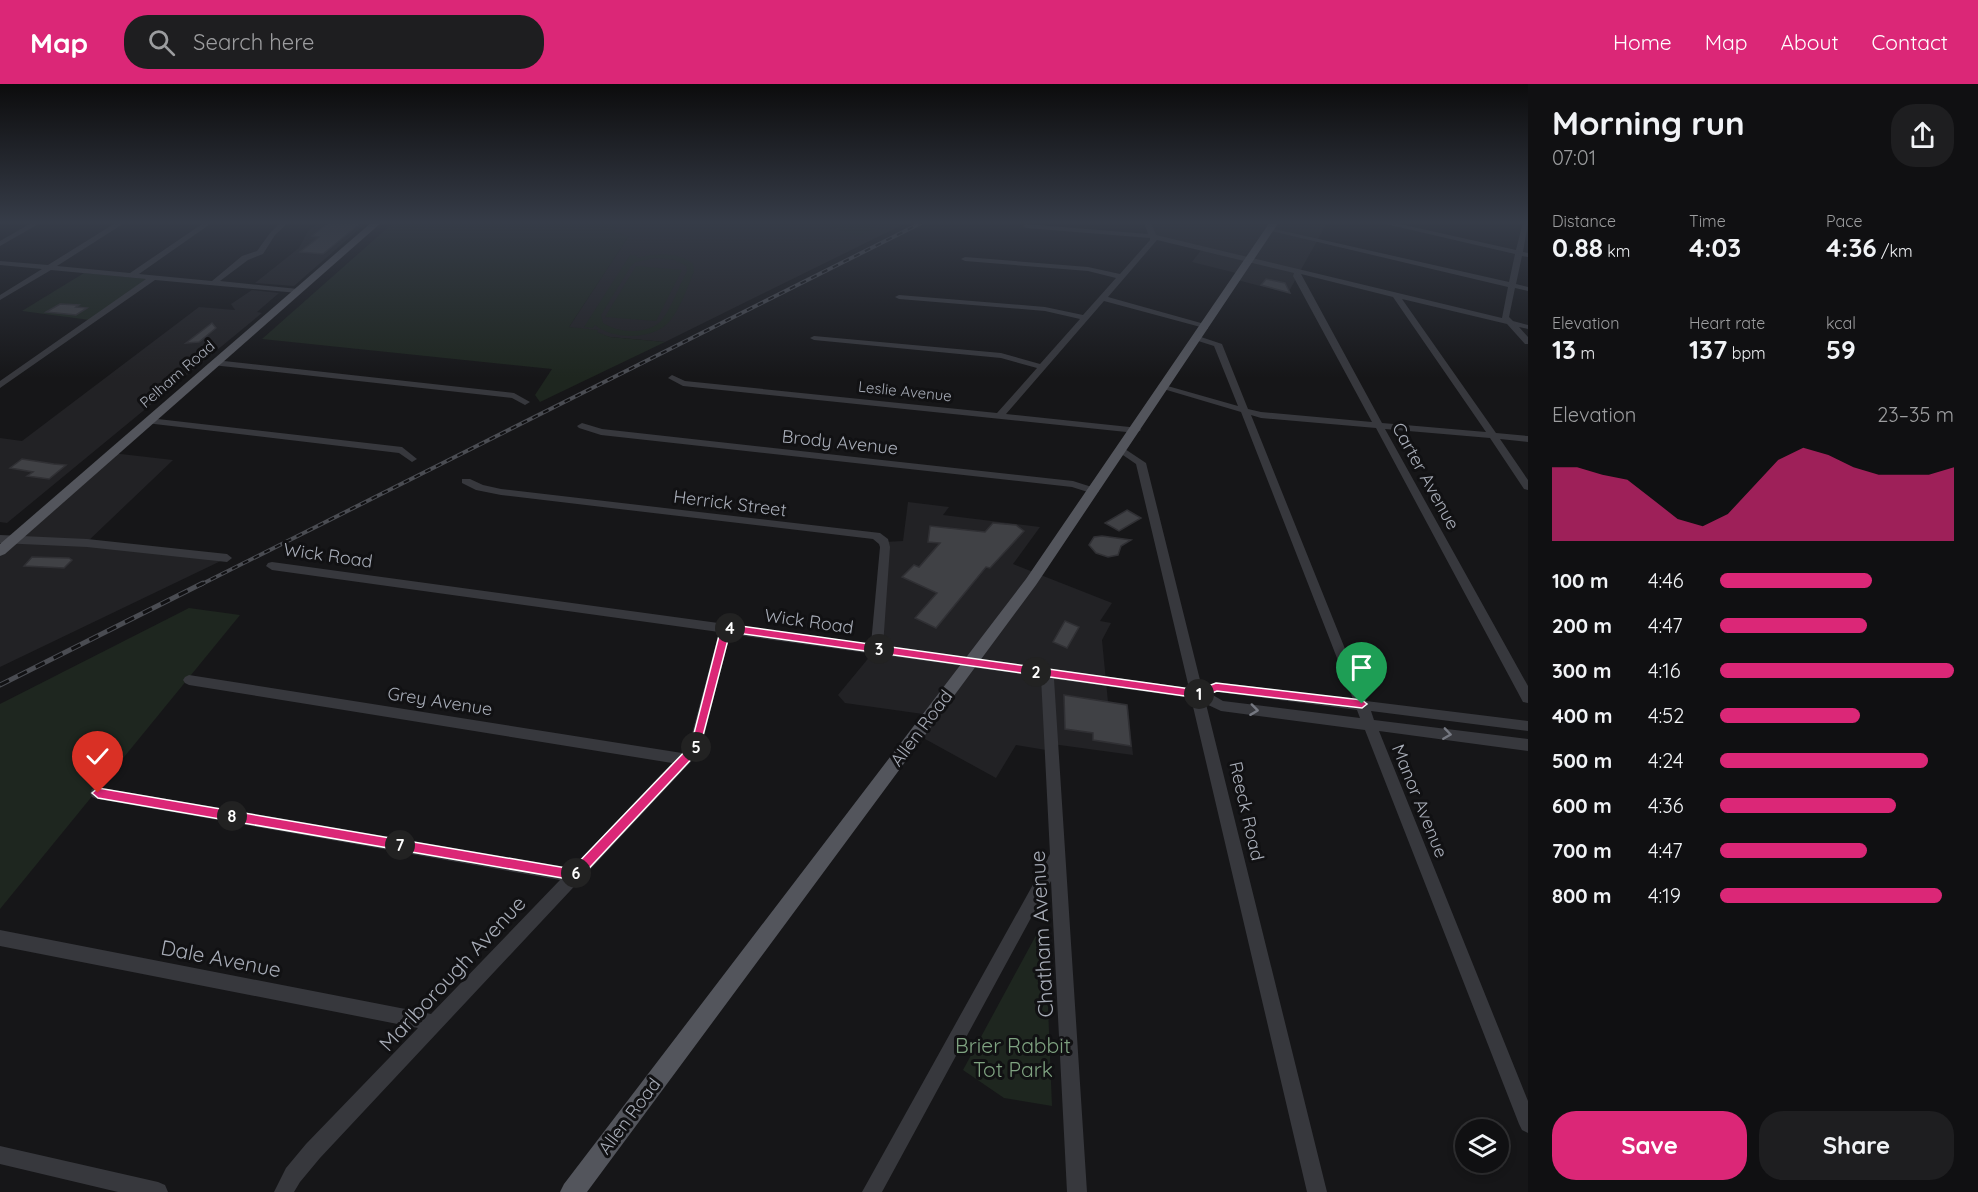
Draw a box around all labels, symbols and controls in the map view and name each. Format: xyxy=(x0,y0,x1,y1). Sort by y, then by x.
search box xyxy=(124,15,544,69)
text: Map xyxy=(30,25,88,60)
icon: search xyxy=(145,26,178,59)
text: Search here xyxy=(193,28,315,56)
text: Home xyxy=(1613,29,1672,55)
text: Map xyxy=(1705,29,1748,55)
text: About xyxy=(1781,29,1839,55)
text: Contact xyxy=(1872,29,1948,55)
text: Morning run xyxy=(1552,102,1745,143)
button: share xyxy=(1891,104,1954,167)
text: 07:01 xyxy=(1552,145,1596,170)
text: Distance xyxy=(1552,211,1616,231)
text: Time xyxy=(1689,211,1726,231)
text: Pace xyxy=(1826,211,1862,231)
text: 0.88 xyxy=(1552,231,1603,264)
text: 4:03 xyxy=(1689,231,1741,264)
text: 4:36 xyxy=(1826,231,1877,264)
text: km xyxy=(1603,241,1630,261)
text: /km xyxy=(1877,241,1913,261)
text: Elevation xyxy=(1552,313,1619,333)
text: Heart rate xyxy=(1689,313,1765,333)
text: kcal xyxy=(1826,313,1856,333)
text: 13 xyxy=(1552,333,1576,366)
text: 137 xyxy=(1689,333,1727,366)
text: 59 xyxy=(1826,333,1856,366)
street label: Pelham Road xyxy=(136,336,218,412)
text: m xyxy=(1576,343,1595,363)
text: bpm xyxy=(1727,343,1766,363)
street label: Leslie Avenue xyxy=(857,377,953,405)
text: Elevation xyxy=(1552,402,1636,427)
text: 23–35 m xyxy=(1877,402,1954,427)
street label: Carter Avenue xyxy=(1387,418,1465,534)
street label: Brody Avenue xyxy=(781,424,899,460)
street label: Herrick Street xyxy=(672,485,788,521)
street label: Wick Road xyxy=(282,537,374,573)
text: 100 m xyxy=(1552,568,1608,593)
text: 4:46 xyxy=(1648,568,1684,593)
street label: Wick Road xyxy=(763,603,855,639)
pin: 4 xyxy=(715,613,745,643)
text: 200 m xyxy=(1552,613,1612,638)
text: 4:47 xyxy=(1648,613,1682,638)
text: 4 xyxy=(725,618,735,638)
pin: 3 xyxy=(864,634,894,664)
text: 3 xyxy=(875,639,883,659)
pin xyxy=(1336,642,1387,704)
icon: arrive xyxy=(1345,651,1378,684)
pin: 2 xyxy=(1021,657,1051,687)
text: 300 m xyxy=(1552,658,1611,683)
text: 4:16 xyxy=(1648,658,1680,683)
text: 2 xyxy=(1031,662,1041,682)
pin: 1 xyxy=(1184,679,1214,709)
street label: Grey Avenue xyxy=(386,681,494,721)
text: 1 xyxy=(1196,684,1202,704)
street label: Allen Road xyxy=(885,685,957,771)
one-way arrow xyxy=(1249,703,1258,716)
text: 400 m xyxy=(1552,703,1612,728)
text: 4:52 xyxy=(1648,703,1684,728)
one-way arrow xyxy=(1443,727,1452,739)
pin xyxy=(72,731,123,793)
pin: 5 xyxy=(681,732,711,762)
text: 5 xyxy=(691,737,701,757)
icon: check xyxy=(81,740,114,773)
street label: Manor Avenue xyxy=(1387,741,1453,861)
text: 500 m xyxy=(1552,748,1612,773)
text: 4:24 xyxy=(1648,748,1684,773)
street label: Reeck Road xyxy=(1224,759,1270,863)
text: 600 m xyxy=(1552,793,1612,818)
text: 4:36 xyxy=(1648,793,1684,818)
pin: 8 xyxy=(217,801,247,831)
text: 8 xyxy=(228,806,236,826)
pin: 7 xyxy=(385,830,415,860)
text: 7 xyxy=(396,835,404,855)
text: 700 m xyxy=(1552,838,1612,863)
text: 4:47 xyxy=(1648,838,1682,863)
street label: Chatham Avenue xyxy=(1024,850,1058,1018)
pin: 6 xyxy=(561,858,591,888)
text: 6 xyxy=(572,863,580,883)
text: 800 m xyxy=(1552,883,1612,908)
text: 4:19 xyxy=(1648,883,1681,908)
street label: Marlborough Avenue xyxy=(373,890,531,1056)
street label: Dale Avenue xyxy=(159,934,283,982)
park label: Brier Rabbit Tot Park xyxy=(955,1032,1071,1082)
street label: Allen Road xyxy=(593,1073,665,1159)
button: Save xyxy=(1552,1111,1747,1180)
button: Share xyxy=(1759,1111,1954,1180)
map controls xyxy=(1455,1119,1509,1173)
button: layers xyxy=(1455,1119,1509,1173)

